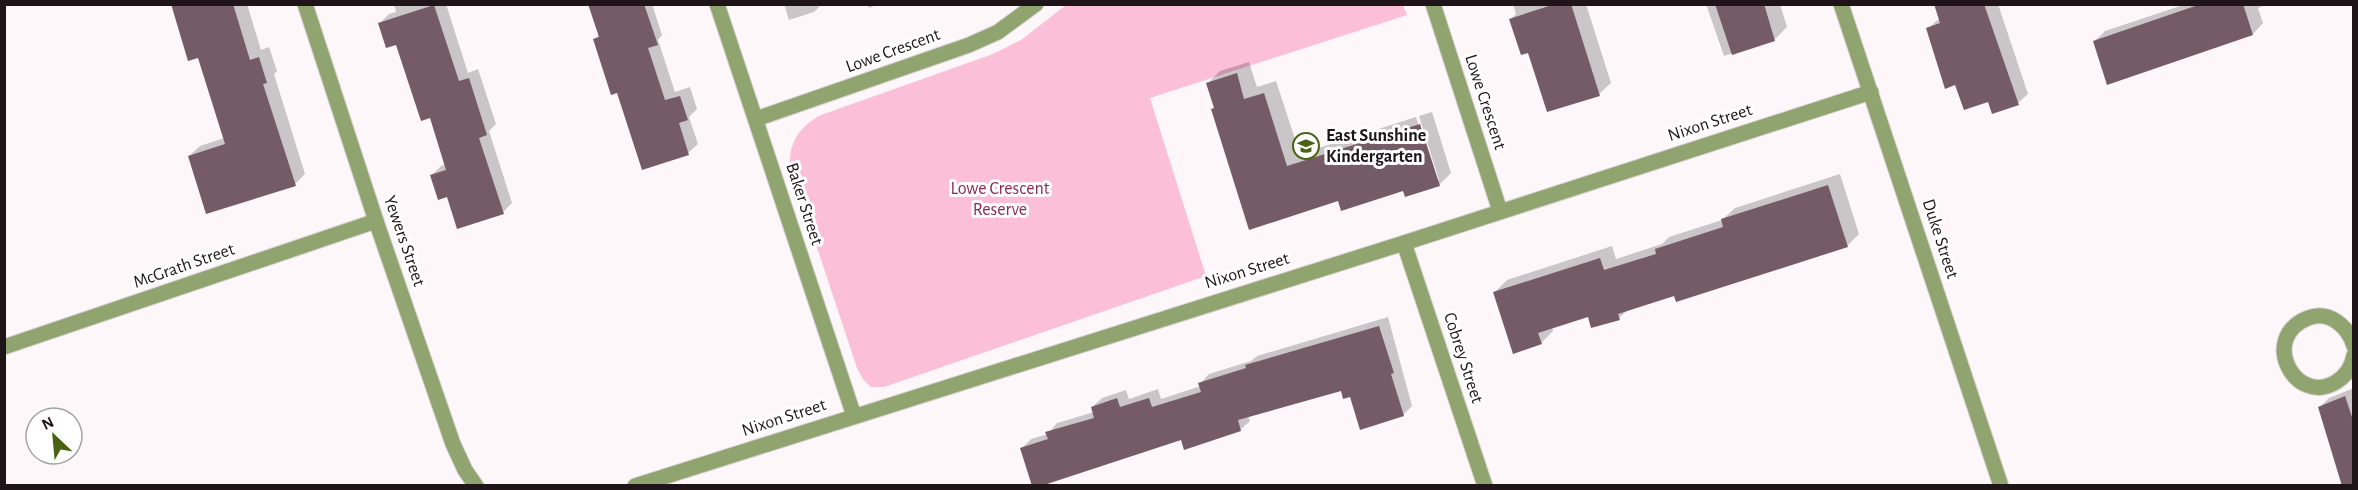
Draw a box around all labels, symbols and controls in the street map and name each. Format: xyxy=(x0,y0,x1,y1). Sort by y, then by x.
street label: Lowe Crescent xyxy=(843,26,943,76)
street label: Lowe Crescent xyxy=(1461,52,1509,152)
street label: Nixon Street xyxy=(1666,101,1755,145)
place label: East Sunshine Kindergarten xyxy=(1326,127,1426,166)
school or university icon: East Sunshine Kindergarten xyxy=(1291,131,1321,161)
street label: Baker Street xyxy=(782,161,826,248)
park label: Lowe Crescent Reserve xyxy=(951,180,1050,219)
street label: Yewers Street xyxy=(380,193,428,289)
street label: Duke Street xyxy=(1919,197,1961,281)
street label: McGrath Street xyxy=(131,240,237,292)
street label: Nixon Street xyxy=(1203,250,1292,292)
street label: Cobrey Street xyxy=(1440,310,1486,406)
street label: Nixon Street xyxy=(740,396,829,440)
north arrow xyxy=(24,406,84,466)
text: N xyxy=(39,414,56,433)

